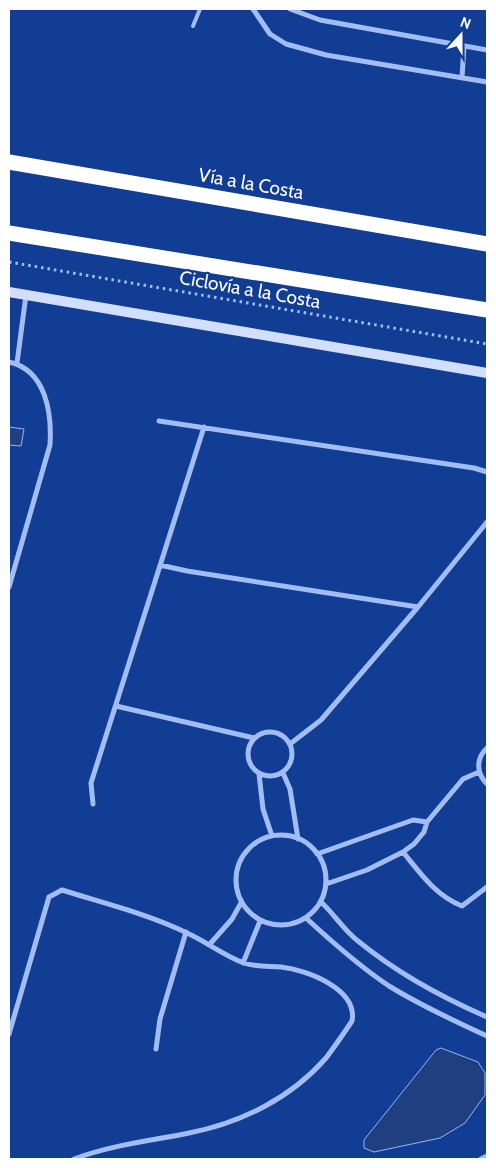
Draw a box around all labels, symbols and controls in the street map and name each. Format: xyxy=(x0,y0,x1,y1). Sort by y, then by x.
north arrow xyxy=(436,10,486,60)
text: N xyxy=(458,13,474,33)
street label: Vía a la Costa xyxy=(197,163,305,204)
street label: Ciclovía a la Costa xyxy=(178,266,322,313)

